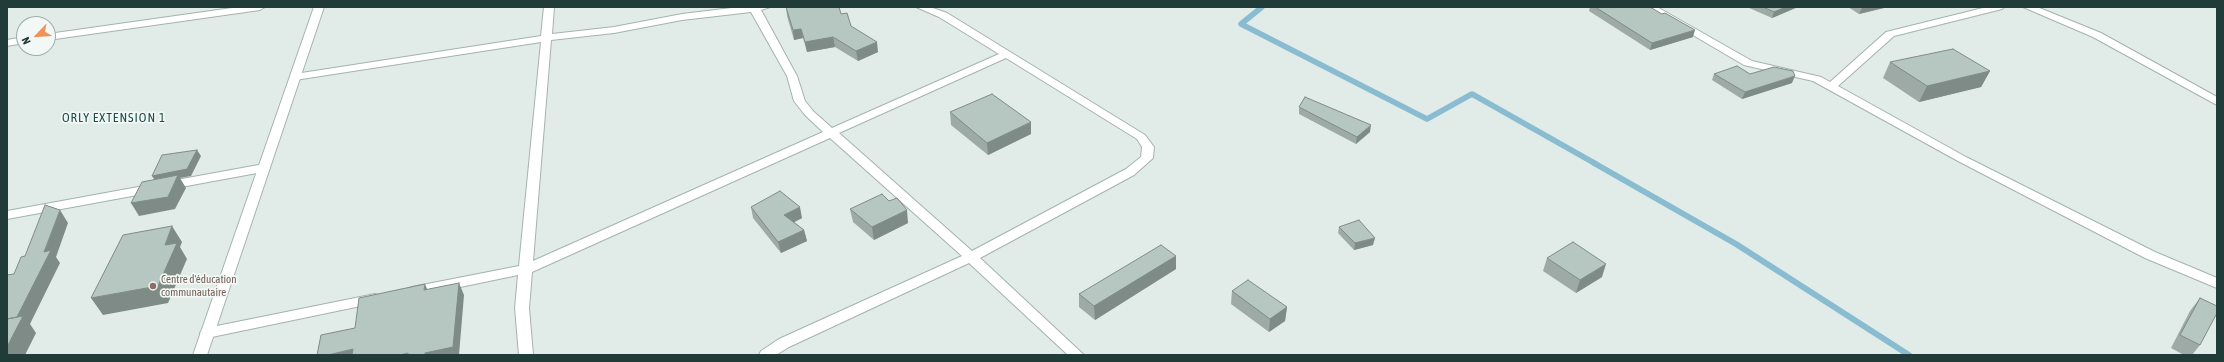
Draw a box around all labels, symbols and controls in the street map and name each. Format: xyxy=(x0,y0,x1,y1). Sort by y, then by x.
north arrow xyxy=(16,16,56,56)
text: N xyxy=(19,35,33,46)
district label: ORLY EXTENSION 1 xyxy=(62,110,166,126)
place label: Centre d'éducation communautaire xyxy=(161,273,237,299)
marker: Centre d'éducation communautaire xyxy=(148,281,158,291)

